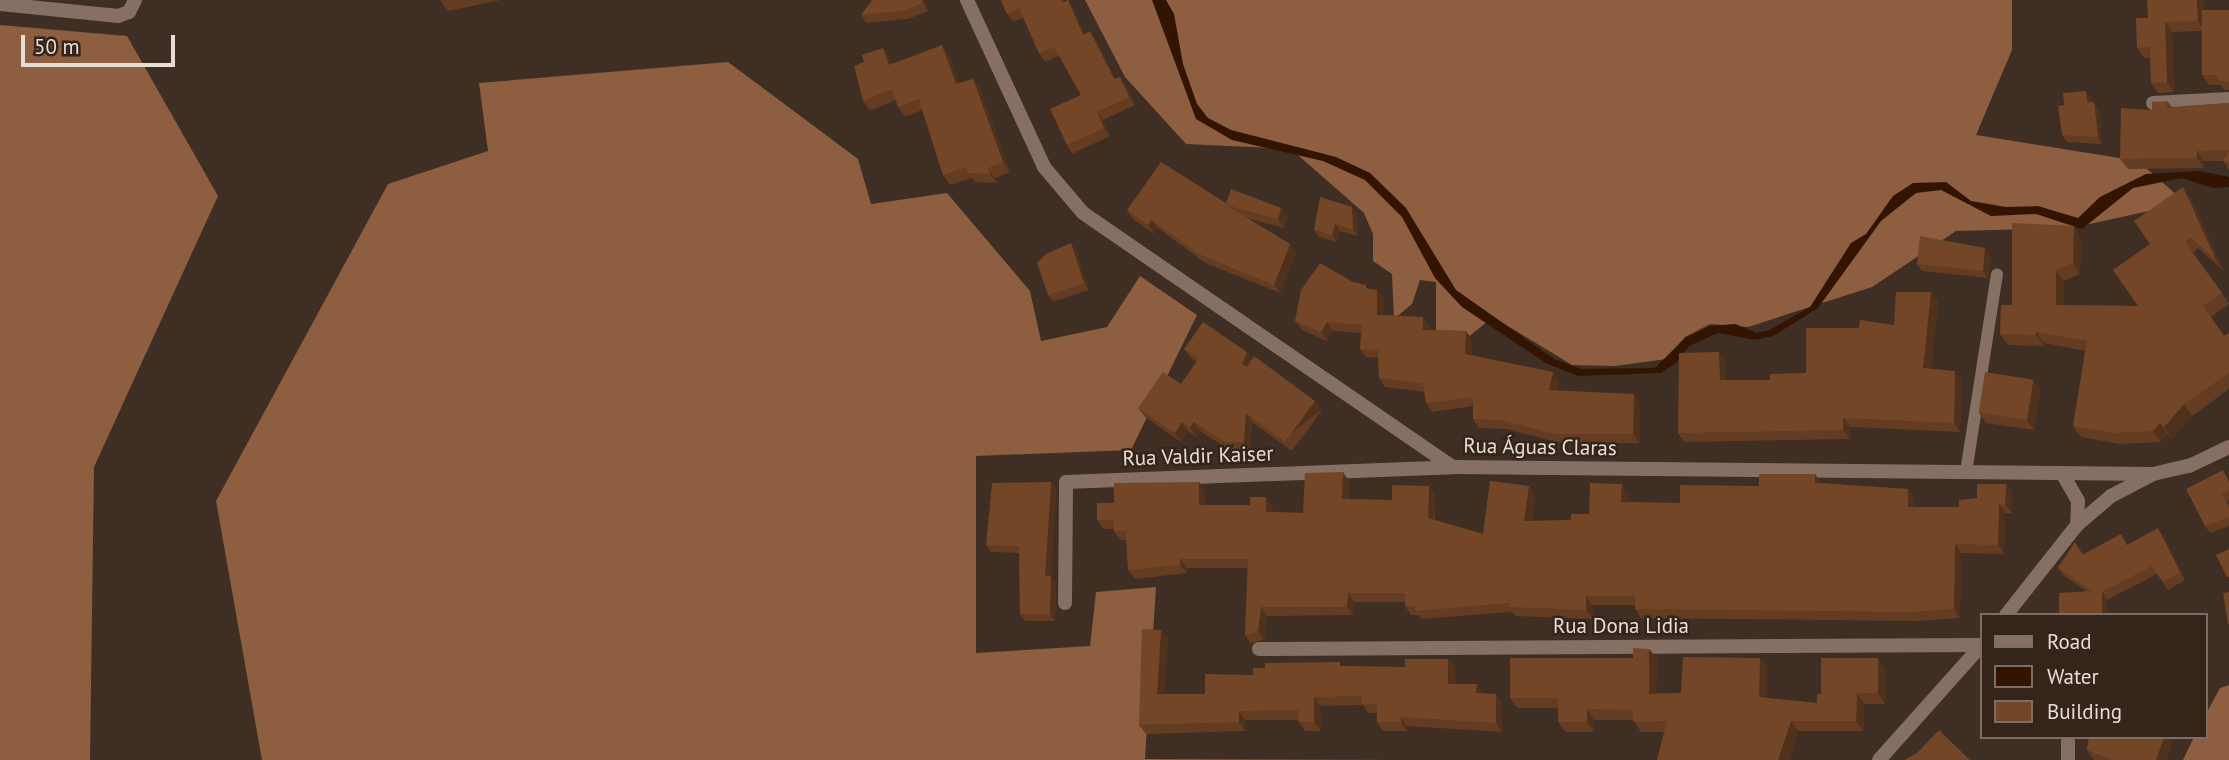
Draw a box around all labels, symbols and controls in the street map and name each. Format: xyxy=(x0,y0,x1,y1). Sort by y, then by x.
scale bar xyxy=(24,21,178,65)
text: 50 m xyxy=(34,33,80,60)
street label: Rua Águas Claras xyxy=(1463,433,1617,461)
street label: Rua Valdir Kaiser xyxy=(1122,441,1274,471)
street label: Rua Dona Lidia xyxy=(1553,613,1689,639)
legend xyxy=(1980,613,2208,739)
text: Road xyxy=(2047,628,2091,655)
text: Water xyxy=(2047,663,2099,690)
text: Building xyxy=(2047,698,2122,725)

